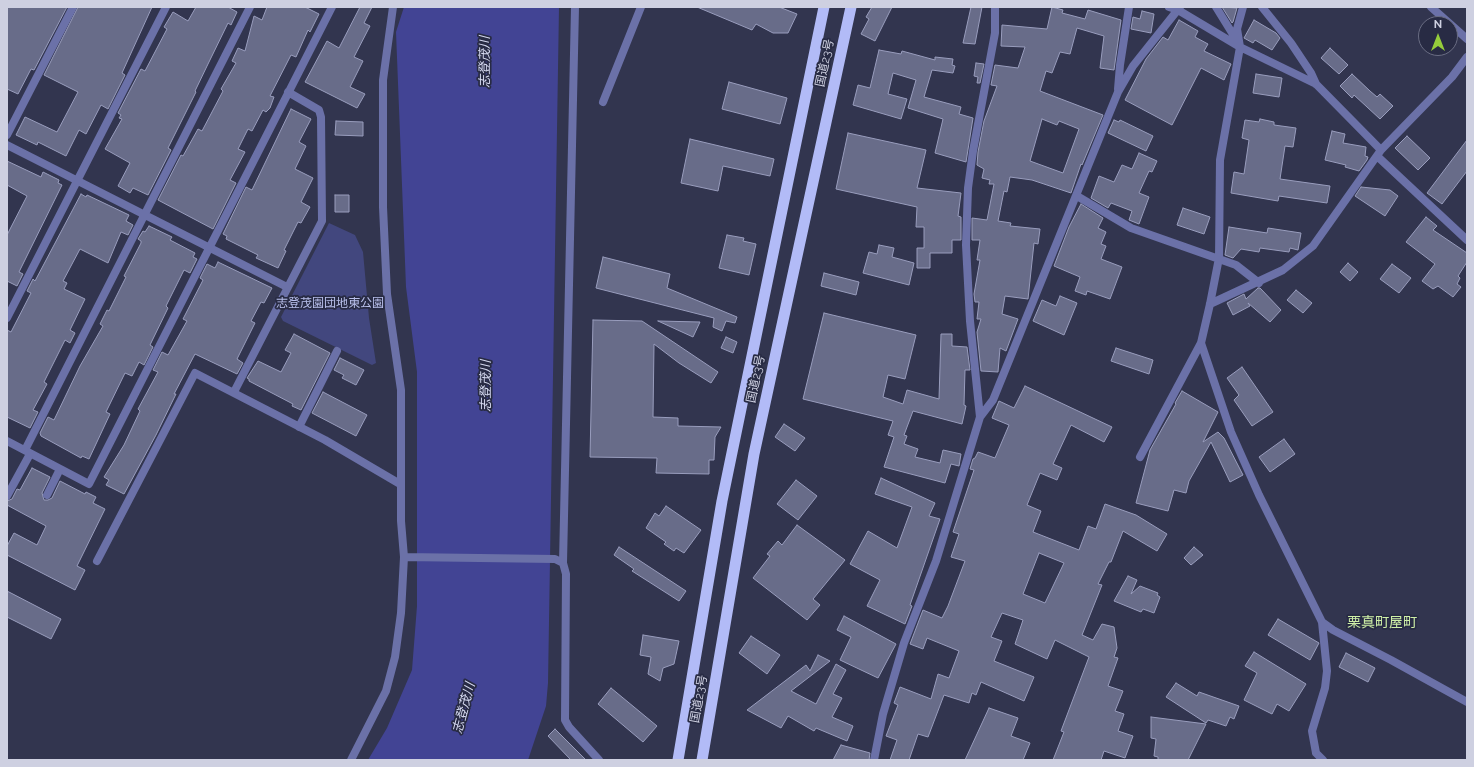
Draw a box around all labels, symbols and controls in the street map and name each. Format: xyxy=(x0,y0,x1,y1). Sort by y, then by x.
north arrow xyxy=(1418,16,1458,56)
text: N xyxy=(1434,18,1442,31)
water label: 志登茂川 xyxy=(477,36,493,88)
street label: 国道23号 xyxy=(813,38,837,88)
park label: 志登茂園団地東公園 xyxy=(276,296,384,310)
street label: 国道23号 xyxy=(744,354,768,404)
water label: 志登茂川 xyxy=(478,360,494,412)
district label: 栗真町屋町 xyxy=(1347,615,1417,631)
street label: 国道23号 xyxy=(688,674,710,724)
water label: 志登茂川 xyxy=(450,681,478,735)

